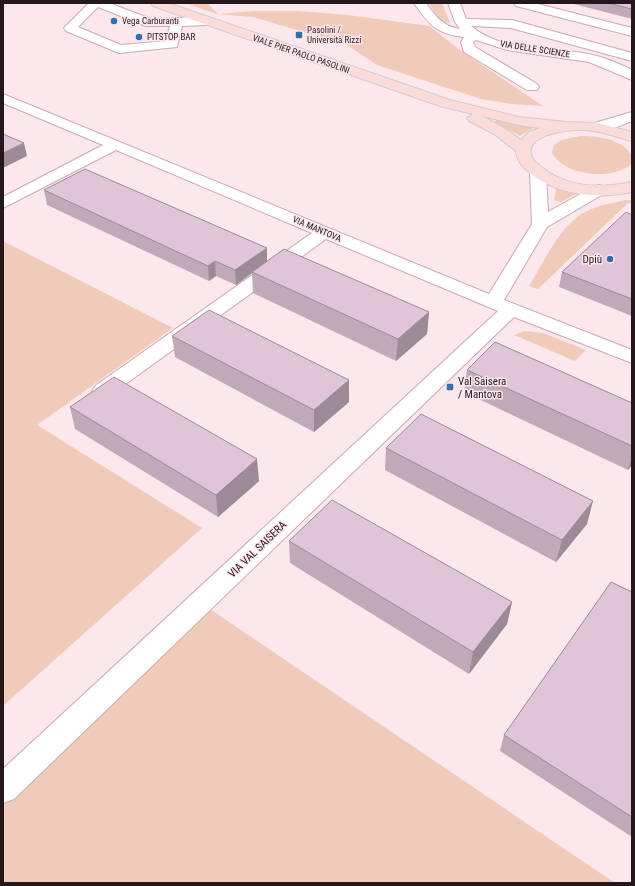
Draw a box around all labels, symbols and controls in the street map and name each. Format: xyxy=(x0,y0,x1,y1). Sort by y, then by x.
marker: Vega Carburanti xyxy=(109,16,119,26)
place label: Vega Carburanti xyxy=(122,16,179,26)
place label: Pasolini / Università Rizzi xyxy=(307,25,361,45)
marker: Pasolini / Università Rizzi xyxy=(294,30,304,40)
marker: PITSTOP BAR xyxy=(134,32,144,42)
place label: PITSTOP BAR xyxy=(147,32,196,42)
street label: VIALE PIER PAOLO PASOLINI xyxy=(251,33,351,75)
street label: VIA DELLE SCIENZE xyxy=(499,39,571,60)
street label: VIA MANTOVA xyxy=(291,214,343,244)
place label: Dpiù xyxy=(582,253,602,266)
marker: Dpiù xyxy=(605,254,615,264)
place label: Val Saisera / Mantova xyxy=(458,375,506,401)
marker: Val Saisera / Mantova xyxy=(445,382,455,392)
street label: VIA VAL SAISERA xyxy=(226,518,290,580)

